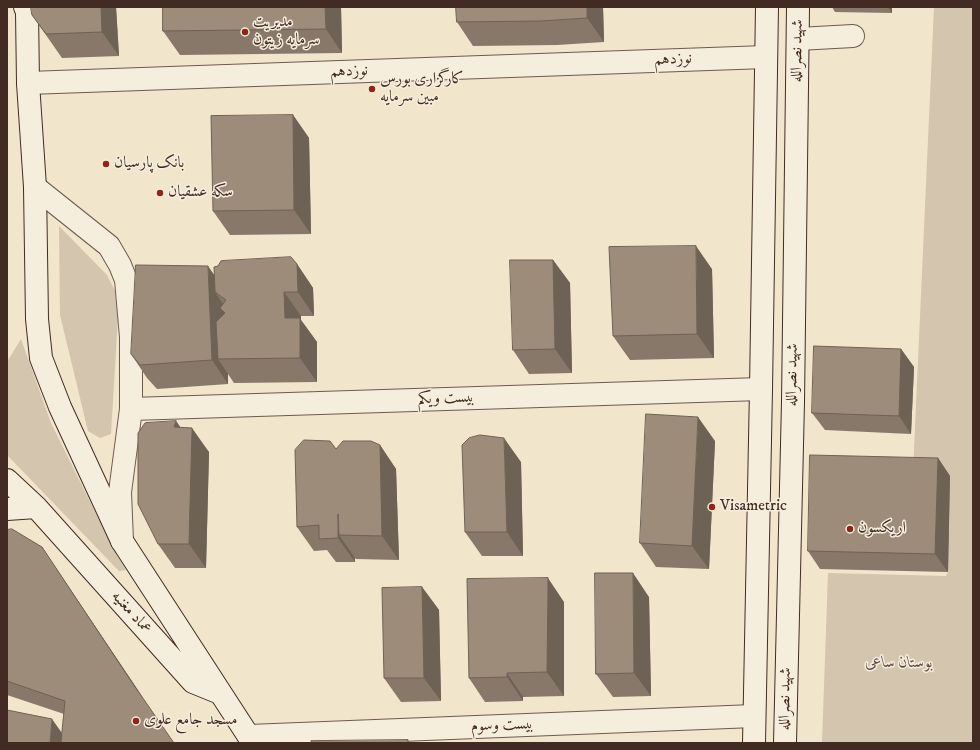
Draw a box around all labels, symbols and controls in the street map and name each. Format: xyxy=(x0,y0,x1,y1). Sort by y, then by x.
place label: مدیریت سرمایه زیتون xyxy=(253,13,320,51)
street label: شهید نصرالله xyxy=(788,19,808,83)
marker: مدیریت سرمایه زیتون xyxy=(240,27,250,37)
street label: نوزدهم xyxy=(654,50,692,70)
street label: نوزدهم xyxy=(330,62,368,82)
place label: کارگزاری بورس مبین سرمایه xyxy=(380,70,464,108)
marker: کارگزاری بورس مبین سرمایه xyxy=(367,84,377,94)
place label: بانک پارسیان xyxy=(114,154,184,174)
marker: بانک پارسیان xyxy=(101,159,111,169)
place label: سکه عشقیان xyxy=(168,183,233,203)
marker: سکه عشقیان xyxy=(155,188,165,198)
street label: شهید نصرالله xyxy=(783,343,803,407)
street label: بیست ویکم xyxy=(417,388,475,410)
place label: Visametric xyxy=(720,497,787,517)
marker: Visametric xyxy=(707,502,717,512)
place label: اریکسون xyxy=(858,519,906,539)
marker: اریکسون xyxy=(845,524,855,534)
street label: عماد مغنیه xyxy=(107,587,155,639)
park label: بوستان ساعی xyxy=(865,654,933,674)
street label: شهید نصرالله xyxy=(776,667,796,731)
place label: مسجد جامع علوی xyxy=(144,711,237,731)
street label: بیست وسوم xyxy=(470,715,534,737)
marker: مسجد جامع علوی xyxy=(131,716,141,726)

